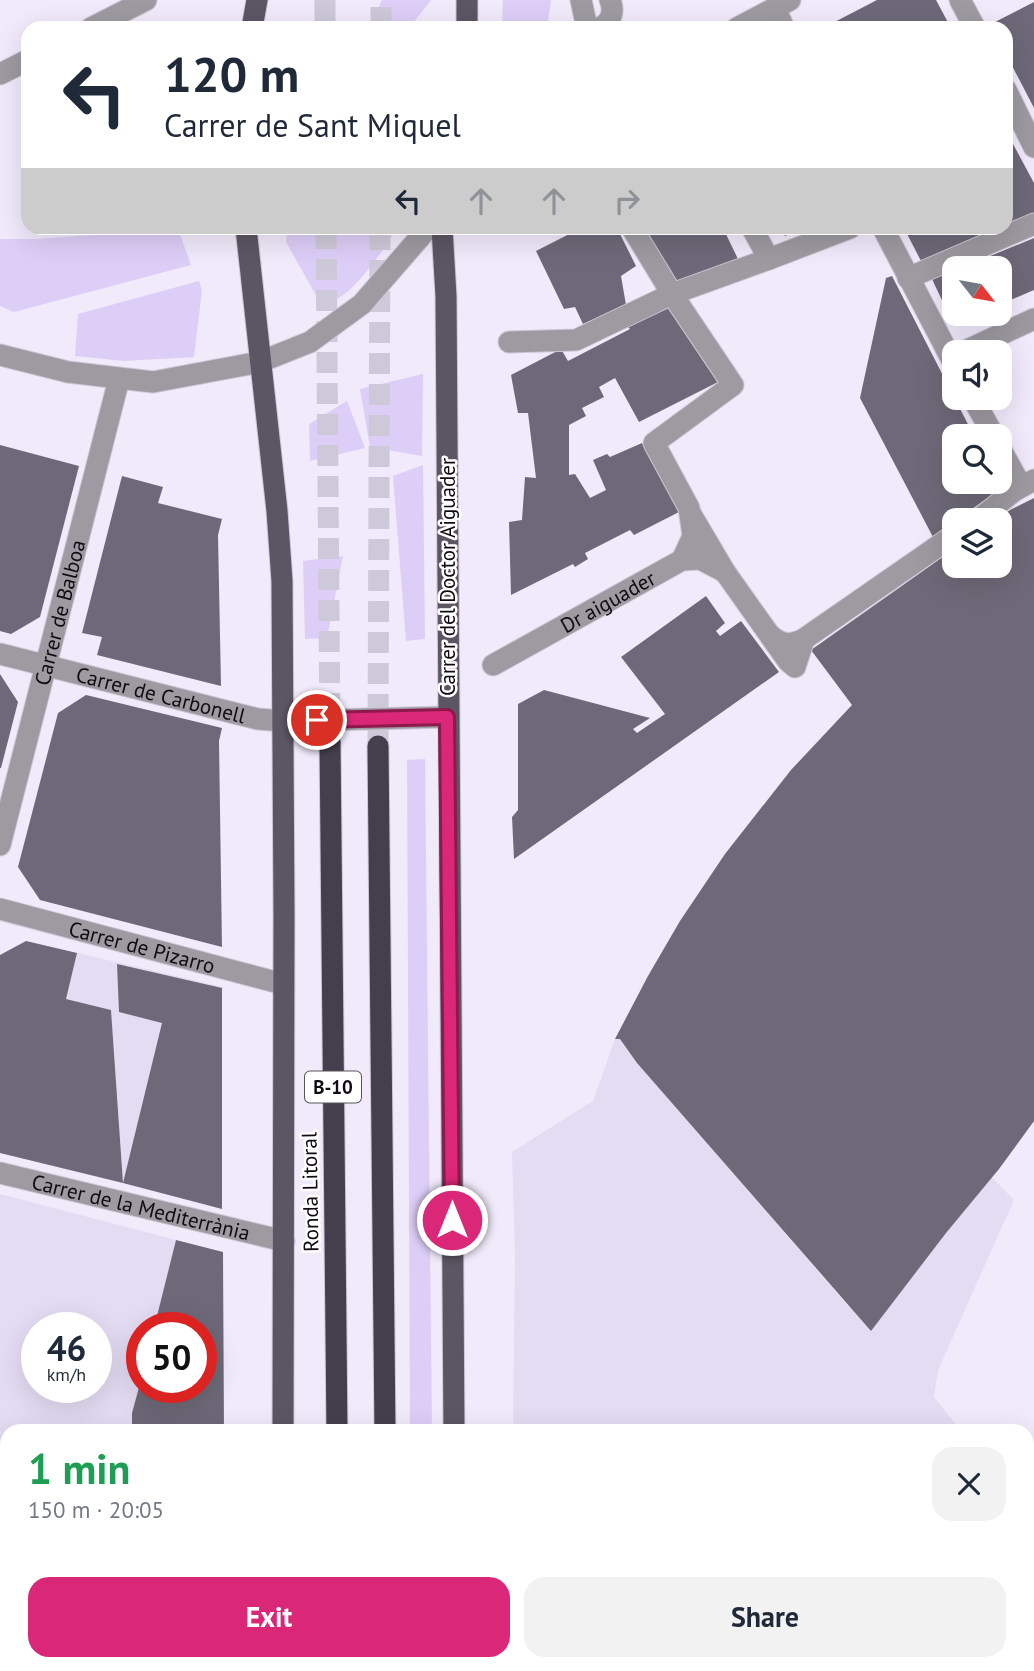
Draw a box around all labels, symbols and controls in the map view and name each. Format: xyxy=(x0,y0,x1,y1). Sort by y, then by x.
text: 120 m xyxy=(164,42,299,106)
icon: left xyxy=(49,49,140,140)
text: Carrer de Sant Miquel xyxy=(164,104,461,146)
icon: left xyxy=(389,182,427,220)
icon: ahead xyxy=(462,182,500,220)
icon: ahead xyxy=(535,182,573,220)
icon: right xyxy=(608,182,646,220)
north arrow xyxy=(942,256,1012,326)
map controls xyxy=(942,256,1012,578)
button: sound xyxy=(942,340,1012,410)
button: search xyxy=(942,424,1012,494)
street label: Carrer del Doctor Aiguader xyxy=(434,458,461,696)
button: layers xyxy=(942,508,1012,578)
street label: Carrer de Balboa xyxy=(28,537,91,688)
street label: Dr aiguader xyxy=(555,564,660,639)
street label: Carrer de Carbonell xyxy=(73,660,248,729)
pin xyxy=(287,690,347,750)
icon: arrive xyxy=(298,701,336,739)
street label: Carrer de Pizarro xyxy=(66,914,218,979)
road number: B-10 xyxy=(305,1072,361,1102)
street label: Ronda Litoral xyxy=(295,1132,325,1252)
street label: Carrer de la Mediterrània xyxy=(29,1168,253,1246)
position arrow xyxy=(415,1183,489,1257)
speed limit sign: 50 xyxy=(126,1312,217,1403)
text: 46 xyxy=(47,1325,86,1371)
text: km/h xyxy=(47,1363,86,1386)
text: 1 min xyxy=(28,1441,130,1496)
button: close xyxy=(932,1447,1006,1521)
text: 150 m · 20:05 xyxy=(28,1495,164,1524)
button: Exit xyxy=(28,1577,510,1657)
button: Share xyxy=(524,1577,1006,1657)

